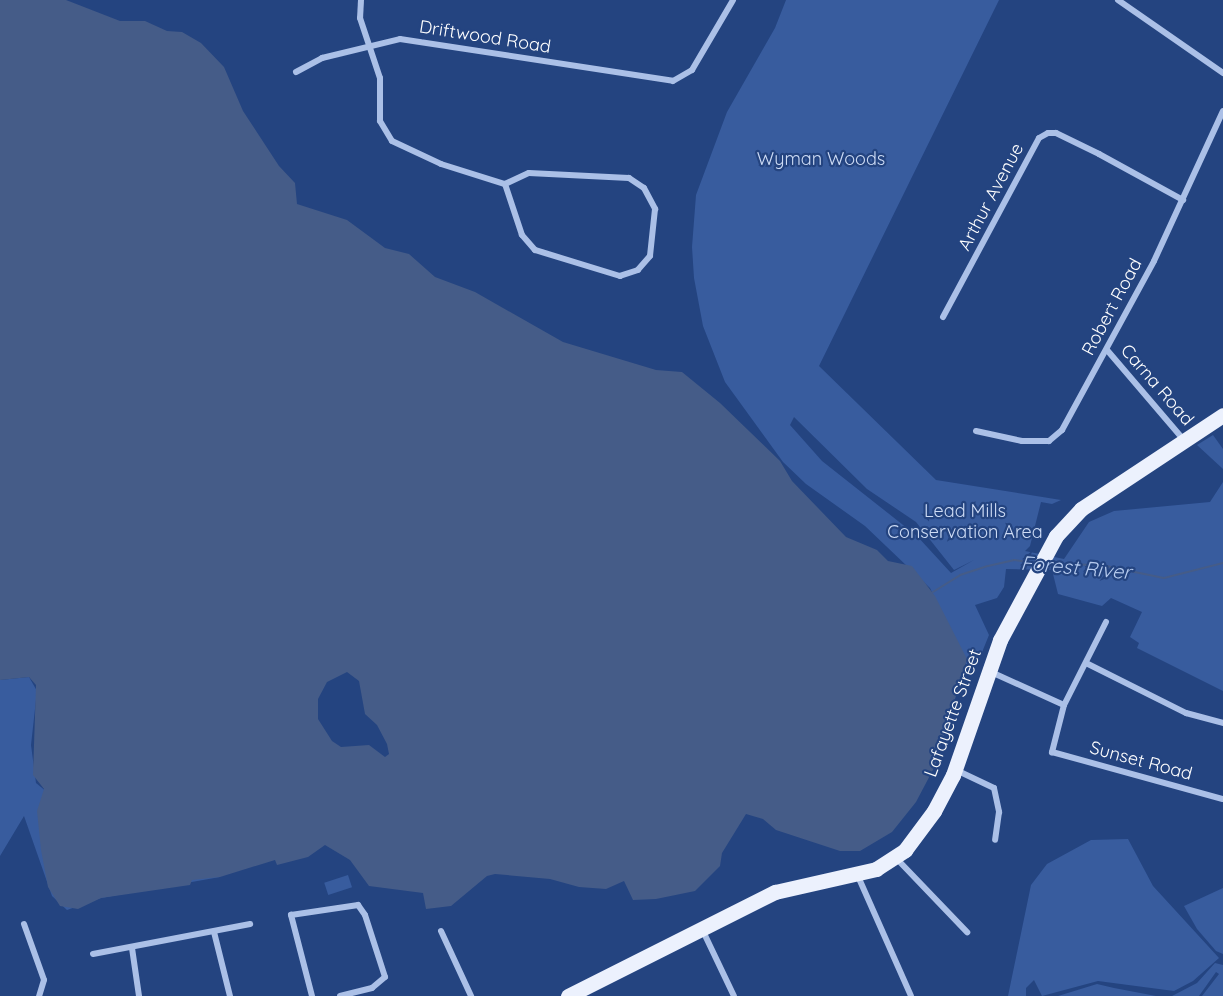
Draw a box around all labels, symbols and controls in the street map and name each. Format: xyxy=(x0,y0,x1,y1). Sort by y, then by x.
street label: Driftwood Road xyxy=(418,16,552,58)
street label: Arthur Avenue xyxy=(954,140,1028,254)
park label: Wyman Woods xyxy=(757,148,885,170)
street label: Robert Road xyxy=(1077,255,1147,359)
street label: Carna Road xyxy=(1116,340,1198,430)
park label: Lead Mills Conservation Area xyxy=(887,501,1043,544)
water label: Forest River xyxy=(1020,550,1132,584)
street label: Lafayette Street xyxy=(920,646,986,780)
street label: Sunset Road xyxy=(1087,737,1195,785)

